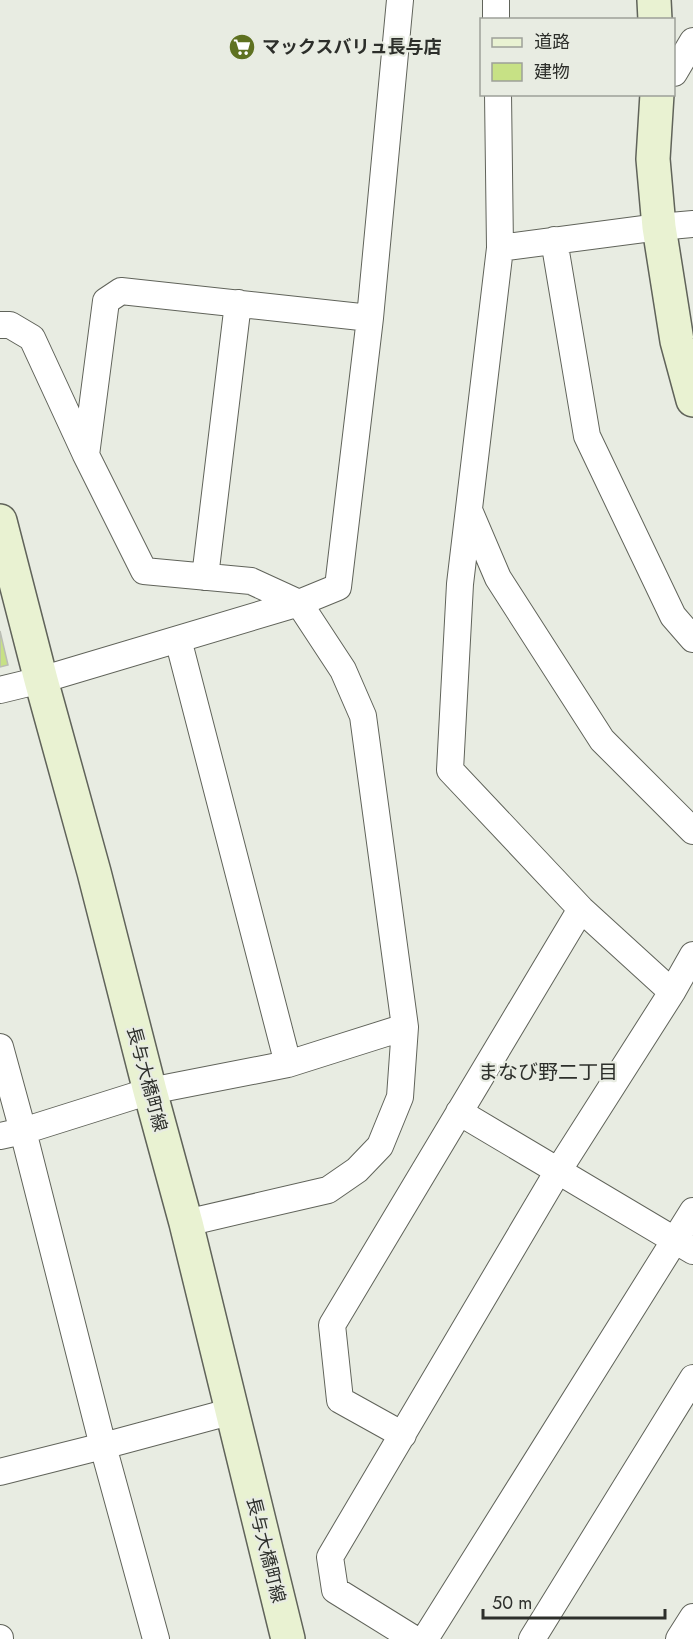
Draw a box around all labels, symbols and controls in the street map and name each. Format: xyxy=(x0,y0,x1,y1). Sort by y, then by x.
legend xyxy=(480,18,675,96)
text: 道路 xyxy=(534,29,570,55)
supermarket icon: マックスバリュ長与店 xyxy=(227,32,257,62)
place label: マックスバリュ長与店 xyxy=(262,34,441,60)
text: 建物 xyxy=(534,59,570,85)
street label: 長与大橋町線 xyxy=(120,1023,174,1135)
district label: まなび野二丁目 xyxy=(478,1058,618,1087)
street label: 長与大橋町線 xyxy=(240,1494,292,1606)
scale bar xyxy=(483,1582,664,1620)
text: 50 m xyxy=(492,1590,532,1616)

